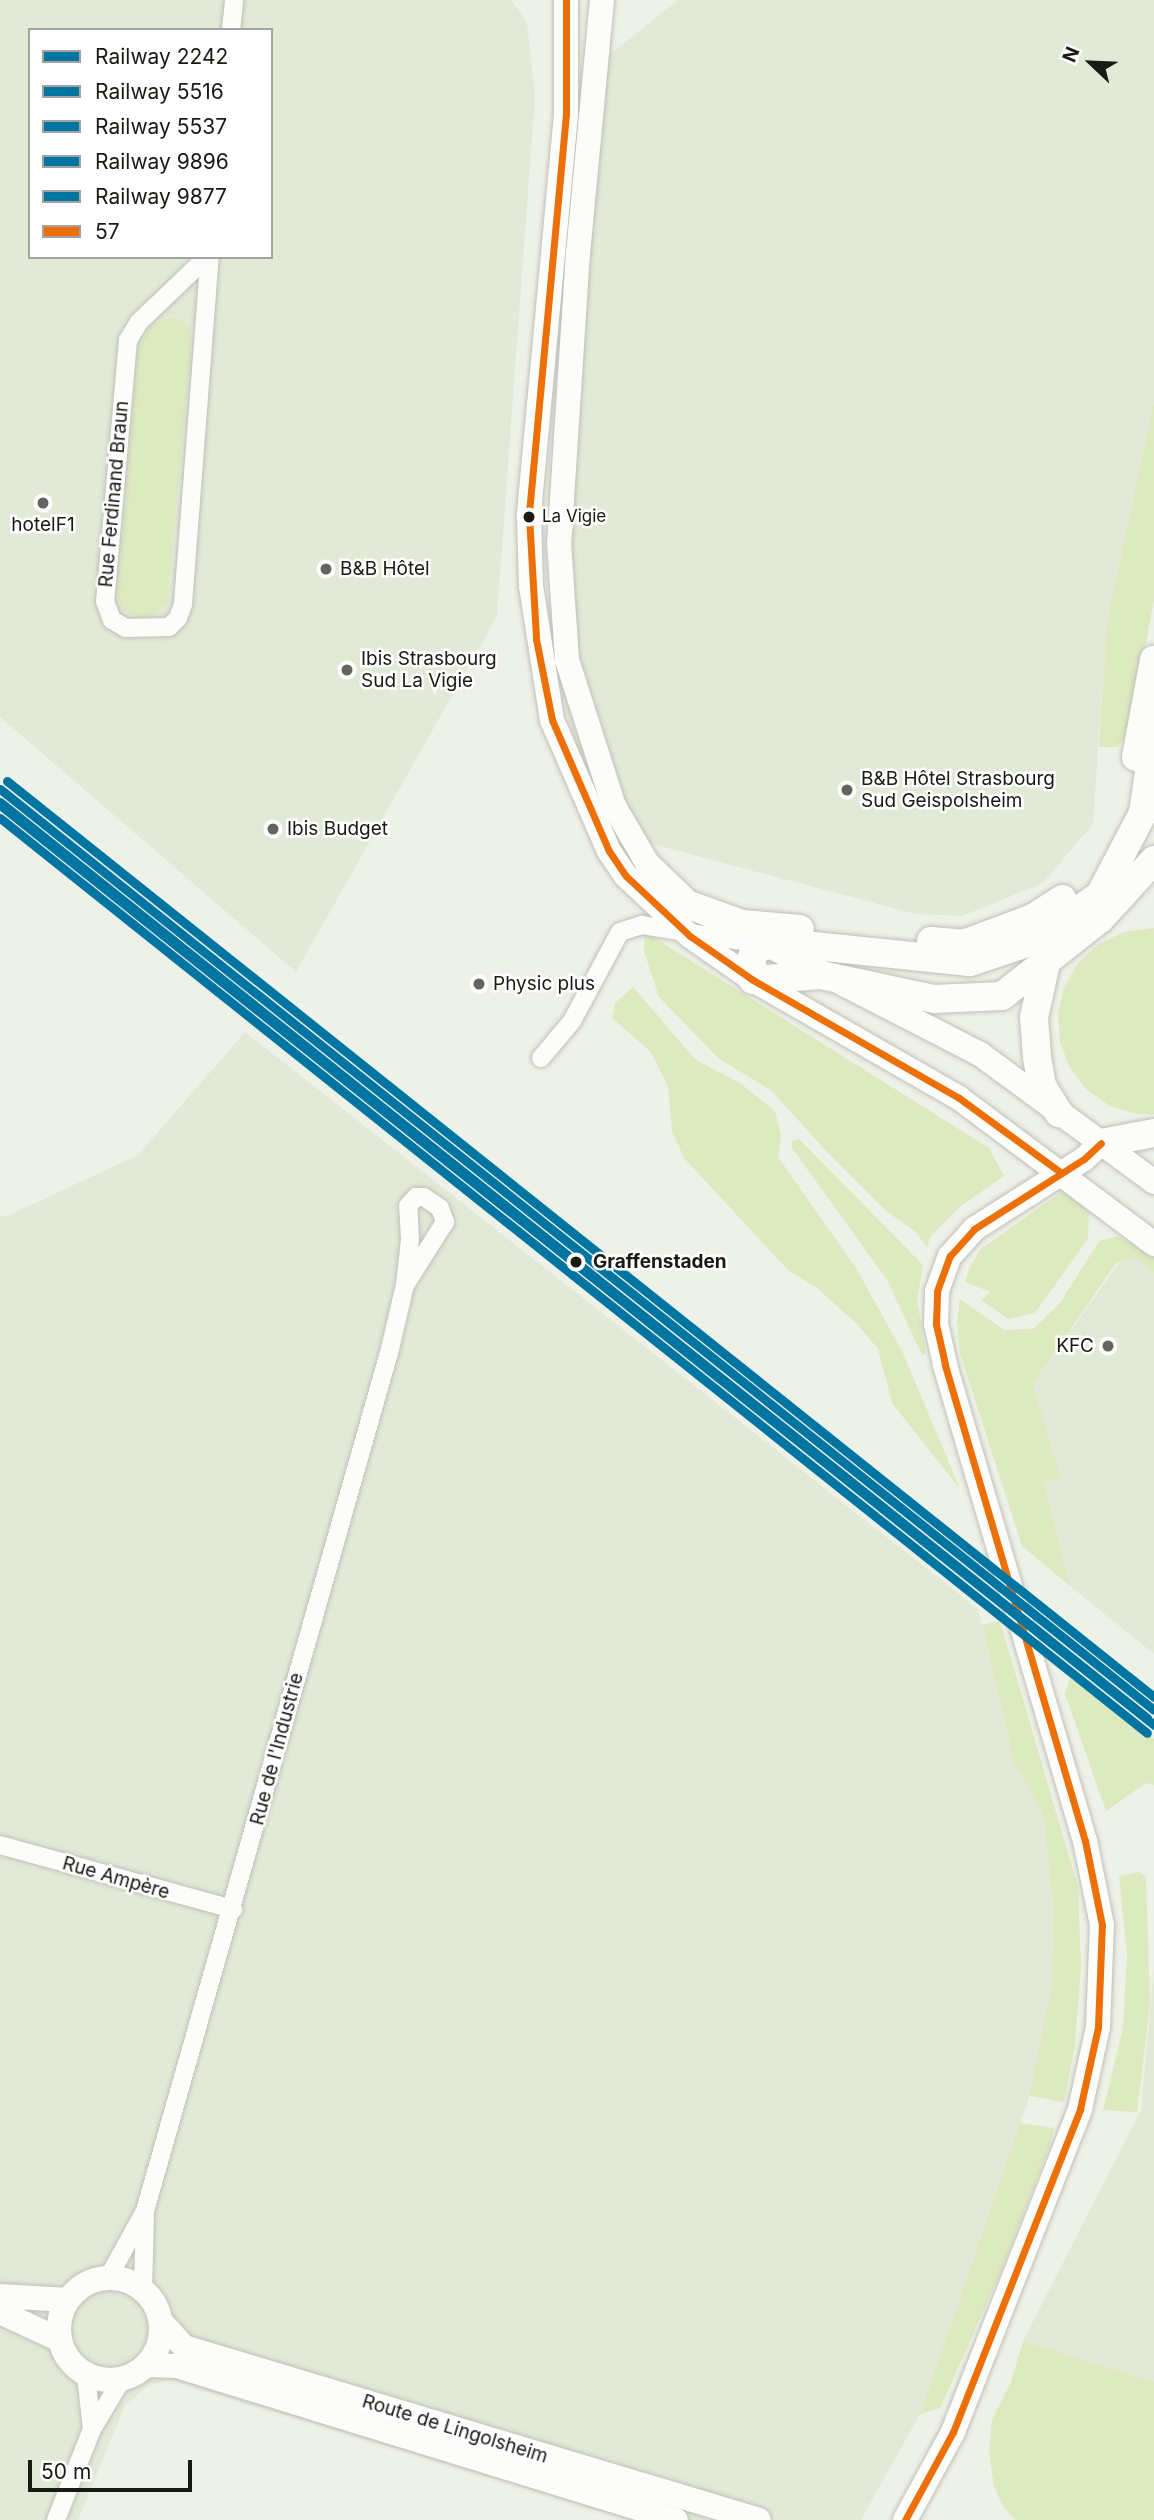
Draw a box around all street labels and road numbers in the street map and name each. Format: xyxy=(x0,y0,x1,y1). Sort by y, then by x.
street label: Rue Ferdinand Braun xyxy=(94,400,134,588)
street label: Rue de l'Industrie xyxy=(246,1670,308,1828)
street label: Rue Ampère xyxy=(60,1852,172,1904)
street label: Route de Lingolsheim xyxy=(359,2390,551,2468)

